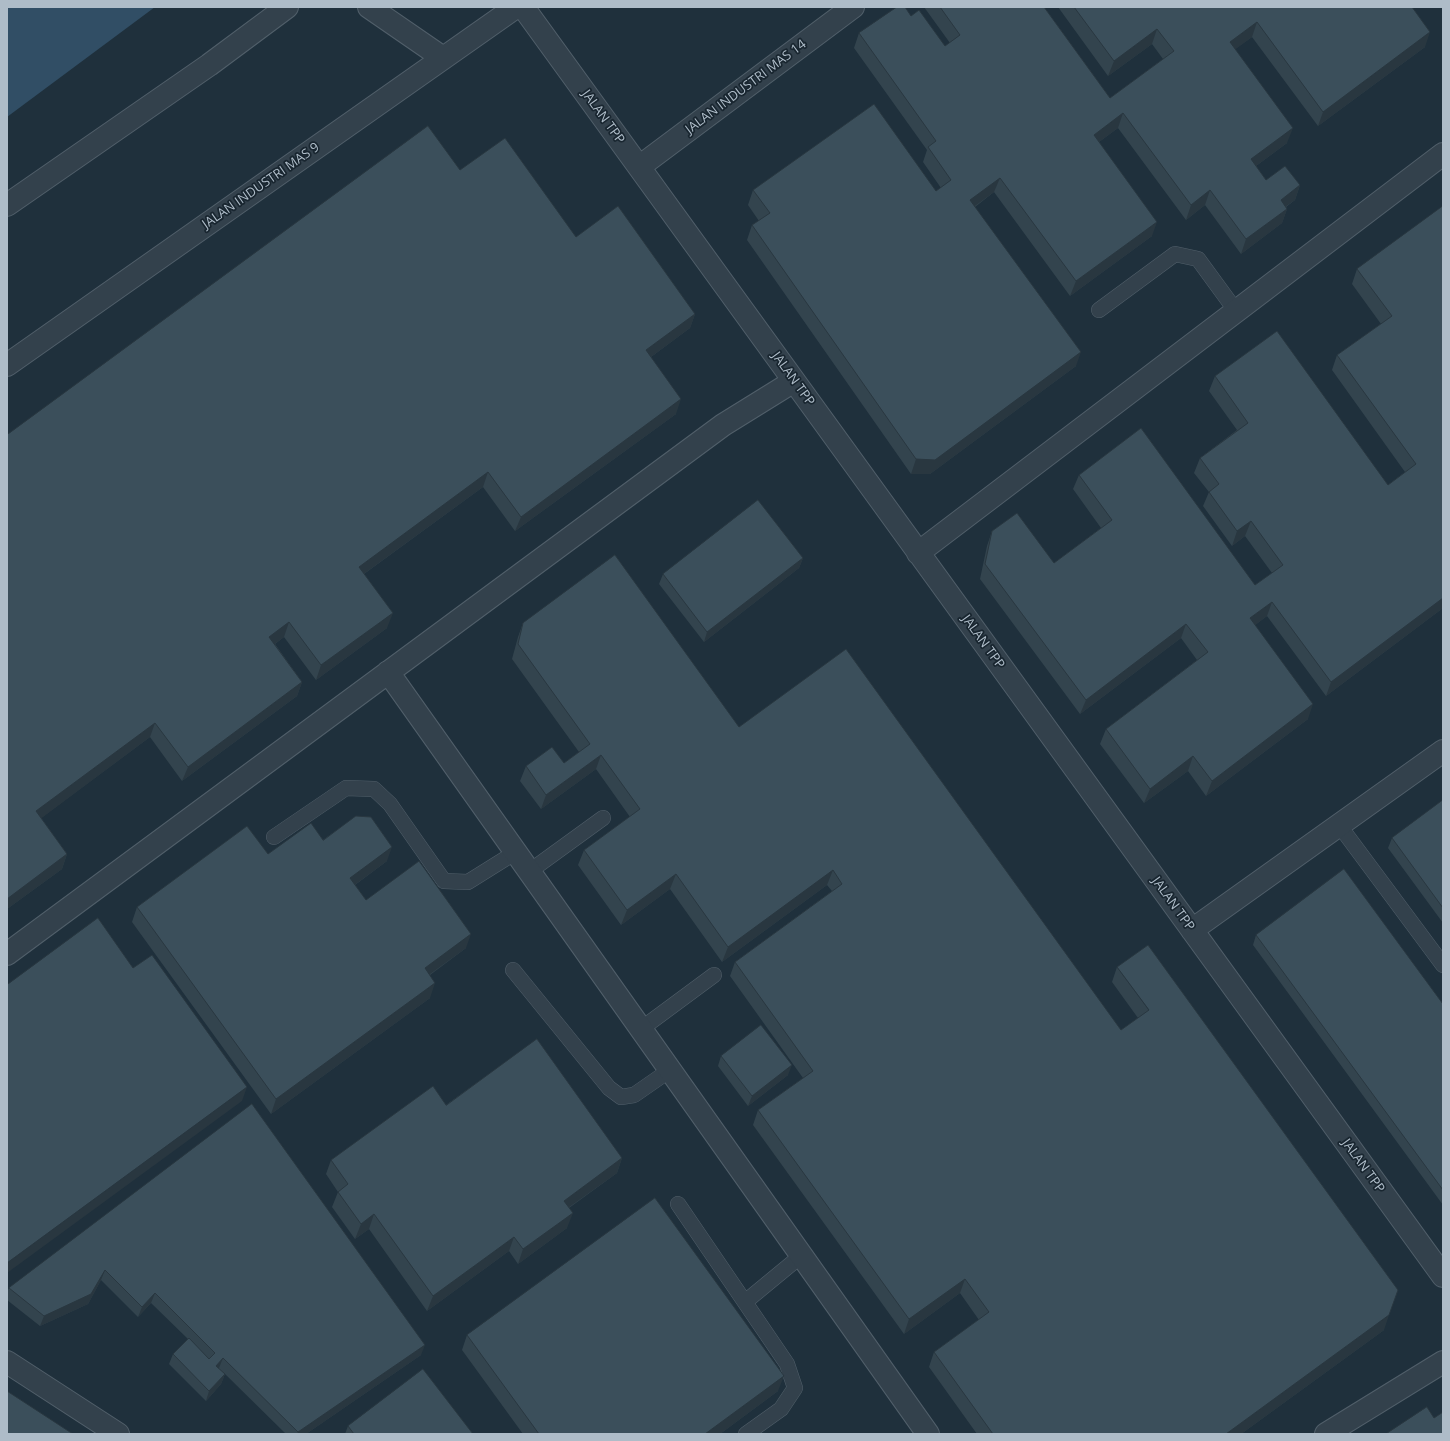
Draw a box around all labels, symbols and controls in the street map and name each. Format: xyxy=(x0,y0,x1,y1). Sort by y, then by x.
street label: JALAN INDUSTRI MAS 14 xyxy=(683,37,809,137)
street label: JALAN TPP xyxy=(578,87,628,147)
street label: JALAN INDUSTRI MAS 9 xyxy=(199,140,323,232)
street label: JALAN TPP xyxy=(768,349,818,409)
street label: JALAN TPP xyxy=(958,612,1008,672)
street label: JALAN TPP xyxy=(1148,874,1198,934)
street label: JALAN TPP xyxy=(1338,1136,1388,1196)

